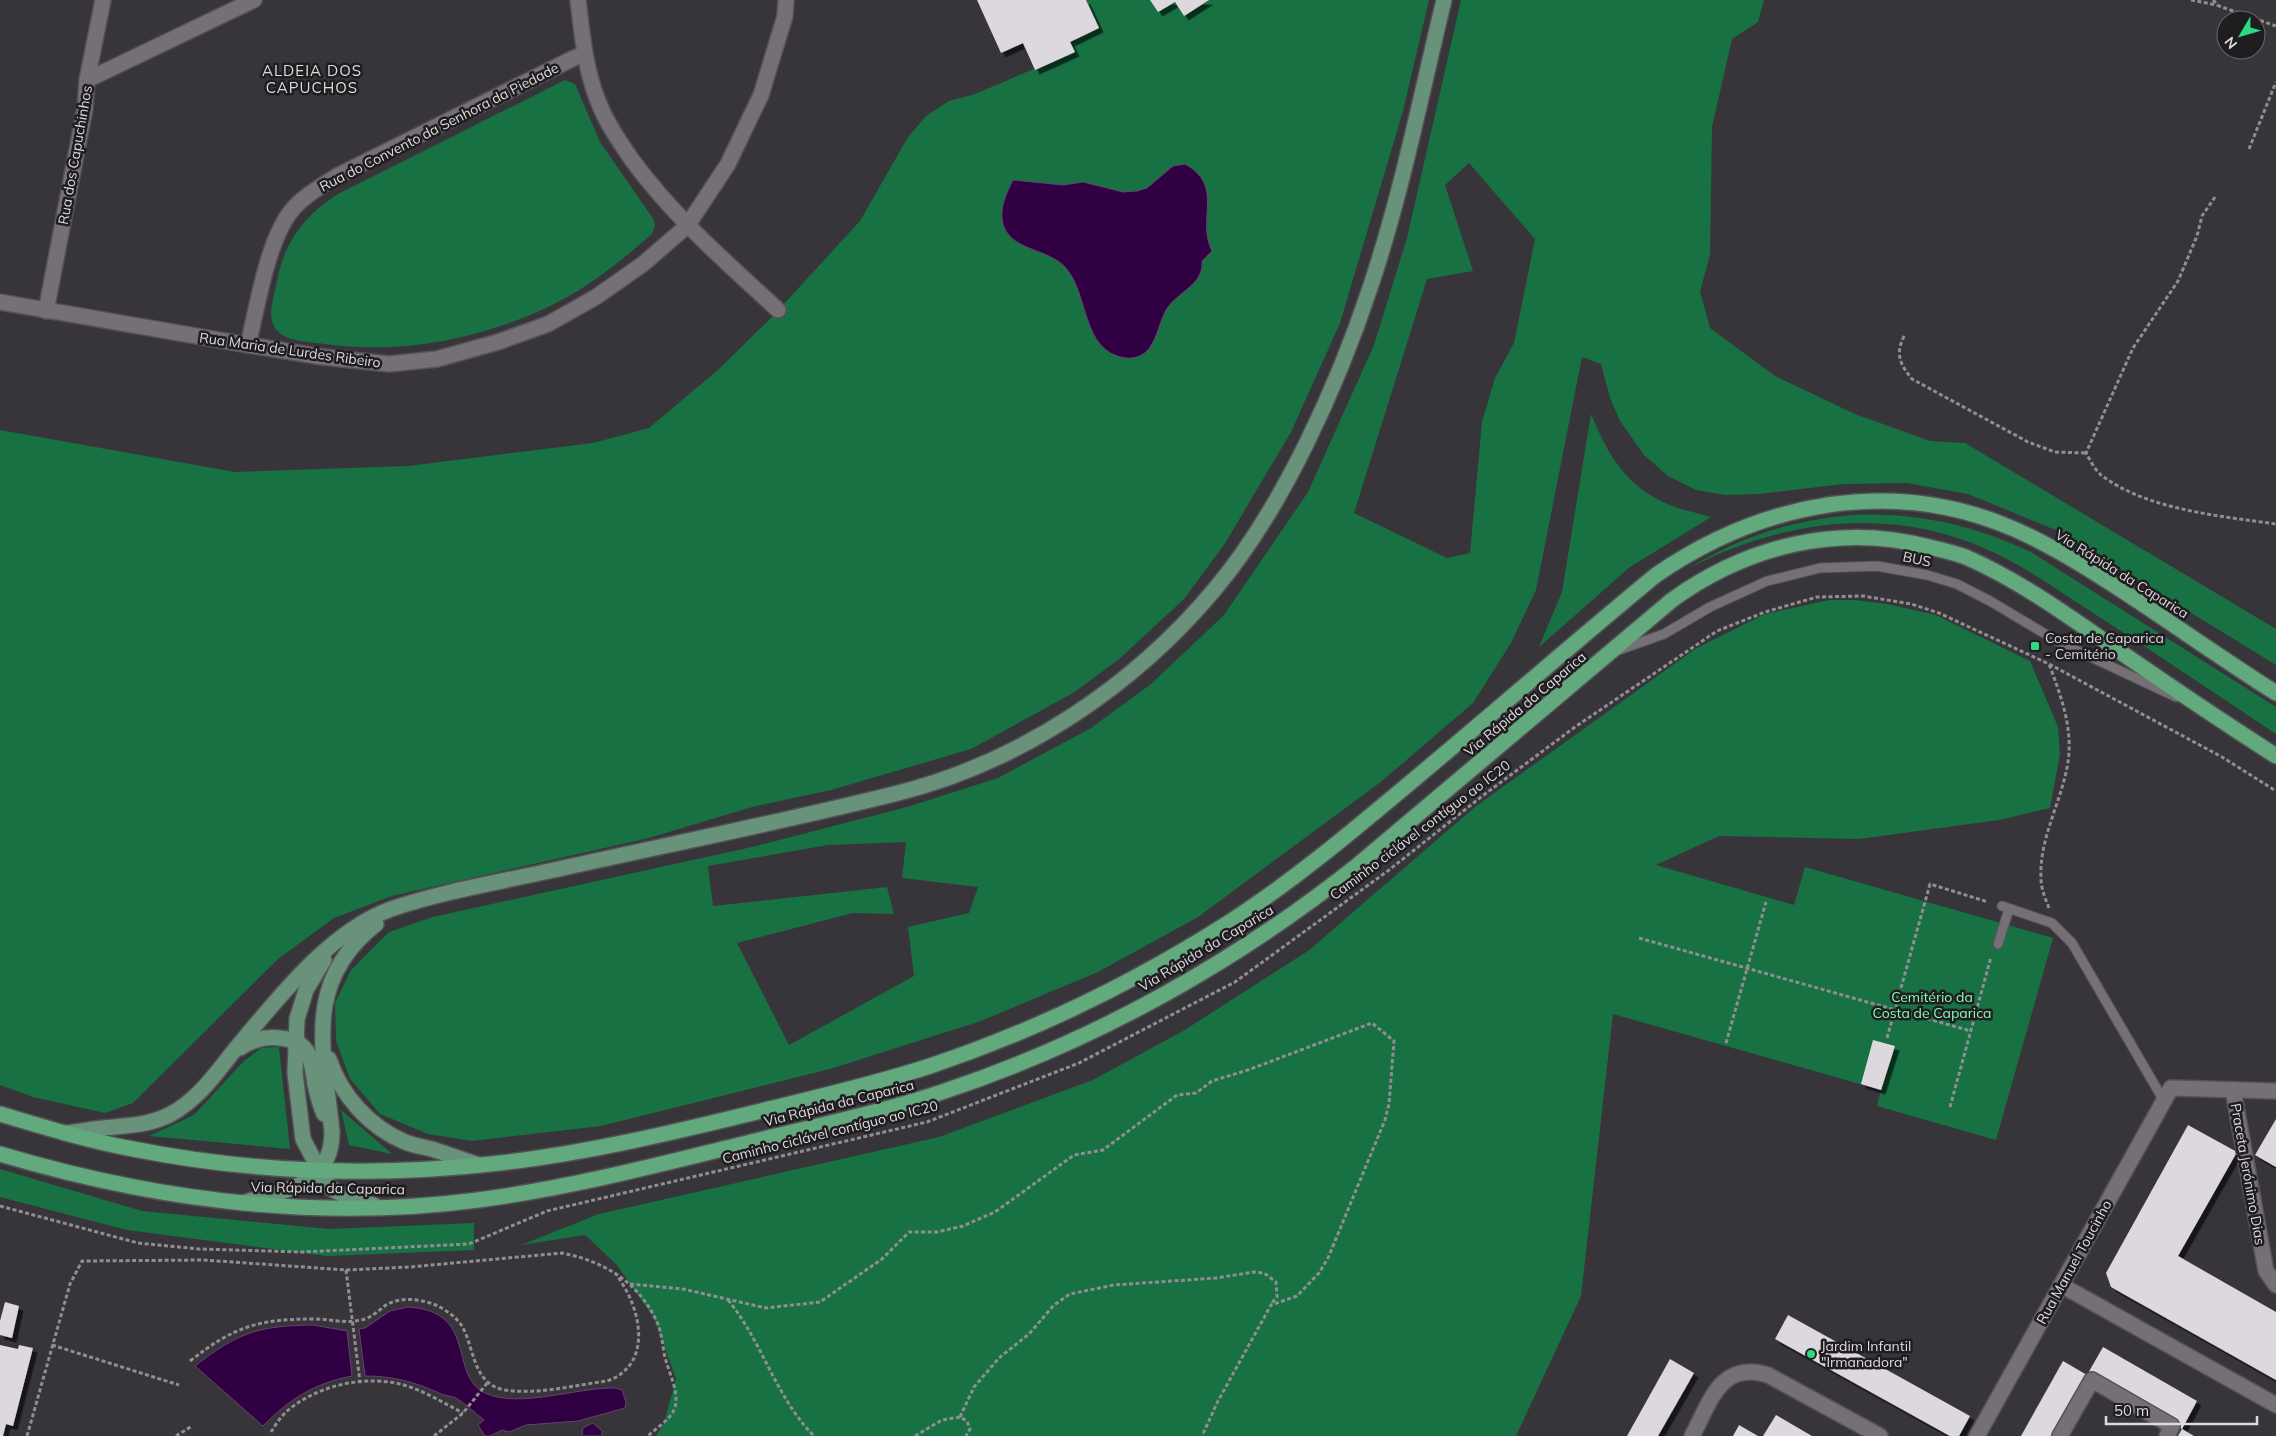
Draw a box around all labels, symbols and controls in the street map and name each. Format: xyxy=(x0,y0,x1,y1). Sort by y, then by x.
north arrow xyxy=(2216,10,2266,60)
text: N xyxy=(2220,33,2241,53)
street label: Rua do Convento da Senhora da Piedade xyxy=(316,59,562,195)
district label: ALDEIA DOS CAPUCHOS xyxy=(262,61,362,97)
street label: Rua dos Capuchinhos xyxy=(54,84,96,226)
street label: Rua Maria de Lurdes Ribeiro xyxy=(198,328,382,372)
street label: Via Rápida da Caparica xyxy=(2052,526,2192,622)
street label: BUS xyxy=(1901,547,1933,571)
place label: Costa de Caparica - Cemitério xyxy=(2045,629,2164,663)
marker: Costa de Caparica - Cemitério xyxy=(2029,640,2041,652)
street label: Via Rápida da Caparica xyxy=(1460,648,1590,760)
street label: Caminho ciclável contíguo ao IC20 xyxy=(1326,756,1514,904)
street label: Via Rápida da Caparica xyxy=(1135,901,1277,995)
park label: Cemitério da Costa de Caparica xyxy=(1873,988,1991,1022)
street label: Via Rápida da Caparica xyxy=(762,1076,916,1130)
street label: Caminho ciclável contíguo ao IC20 xyxy=(720,1096,940,1168)
street label: Praceta Jerónimo Dias xyxy=(2227,1102,2269,1246)
street label: Via Rápida da Caparica xyxy=(251,1178,405,1198)
street label: Rua Manuel Toucinho xyxy=(2032,1197,2116,1327)
place label: Jardim Infantil "Irmanadora" xyxy=(1821,1337,1911,1371)
marker: Jardim Infantil "Irmanadora" xyxy=(1805,1348,1817,1360)
scale bar xyxy=(2106,1394,2257,1426)
text: 50 m xyxy=(2114,1401,2149,1420)

